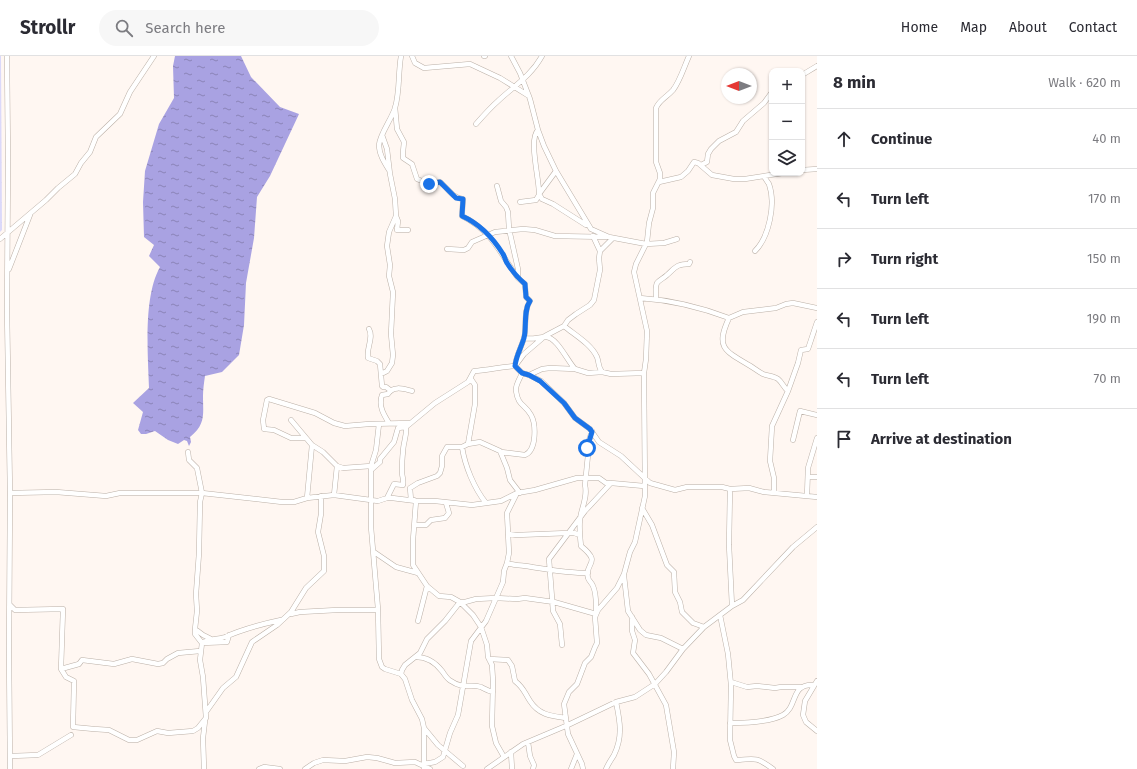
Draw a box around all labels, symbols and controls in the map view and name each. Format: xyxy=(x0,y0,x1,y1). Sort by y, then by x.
search box xyxy=(99,10,379,46)
text: Strollr xyxy=(20,16,75,39)
icon: search xyxy=(113,17,135,39)
text: Search here xyxy=(145,19,225,37)
text: Home xyxy=(901,19,938,36)
text: Map xyxy=(960,19,987,36)
text: About xyxy=(1009,19,1047,36)
text: Contact xyxy=(1069,19,1117,36)
north arrow xyxy=(721,68,757,104)
map controls xyxy=(769,68,805,176)
button: + xyxy=(769,68,805,104)
text: 8 min xyxy=(833,72,876,93)
text: Walk · 620 m xyxy=(1048,75,1121,90)
button: − xyxy=(769,104,805,140)
icon: ahead xyxy=(833,128,855,150)
text: Continue xyxy=(871,130,932,148)
text: 40 m xyxy=(1092,131,1121,146)
button: layers xyxy=(769,140,805,176)
route end xyxy=(420,175,438,193)
icon: left xyxy=(833,188,855,210)
text: Turn left xyxy=(871,190,929,208)
text: 170 m xyxy=(1088,191,1121,206)
icon: right xyxy=(833,248,855,270)
text: Turn right xyxy=(871,250,938,268)
text: 150 m xyxy=(1087,251,1121,266)
icon: left xyxy=(833,308,855,330)
text: Turn left xyxy=(871,310,929,328)
text: 190 m xyxy=(1087,311,1121,326)
icon: left xyxy=(833,368,855,390)
text: Turn left xyxy=(871,370,929,388)
text: 70 m xyxy=(1094,371,1121,386)
icon: arrive xyxy=(833,428,855,450)
text: Arrive at destination xyxy=(871,430,1012,448)
route start xyxy=(578,439,596,457)

